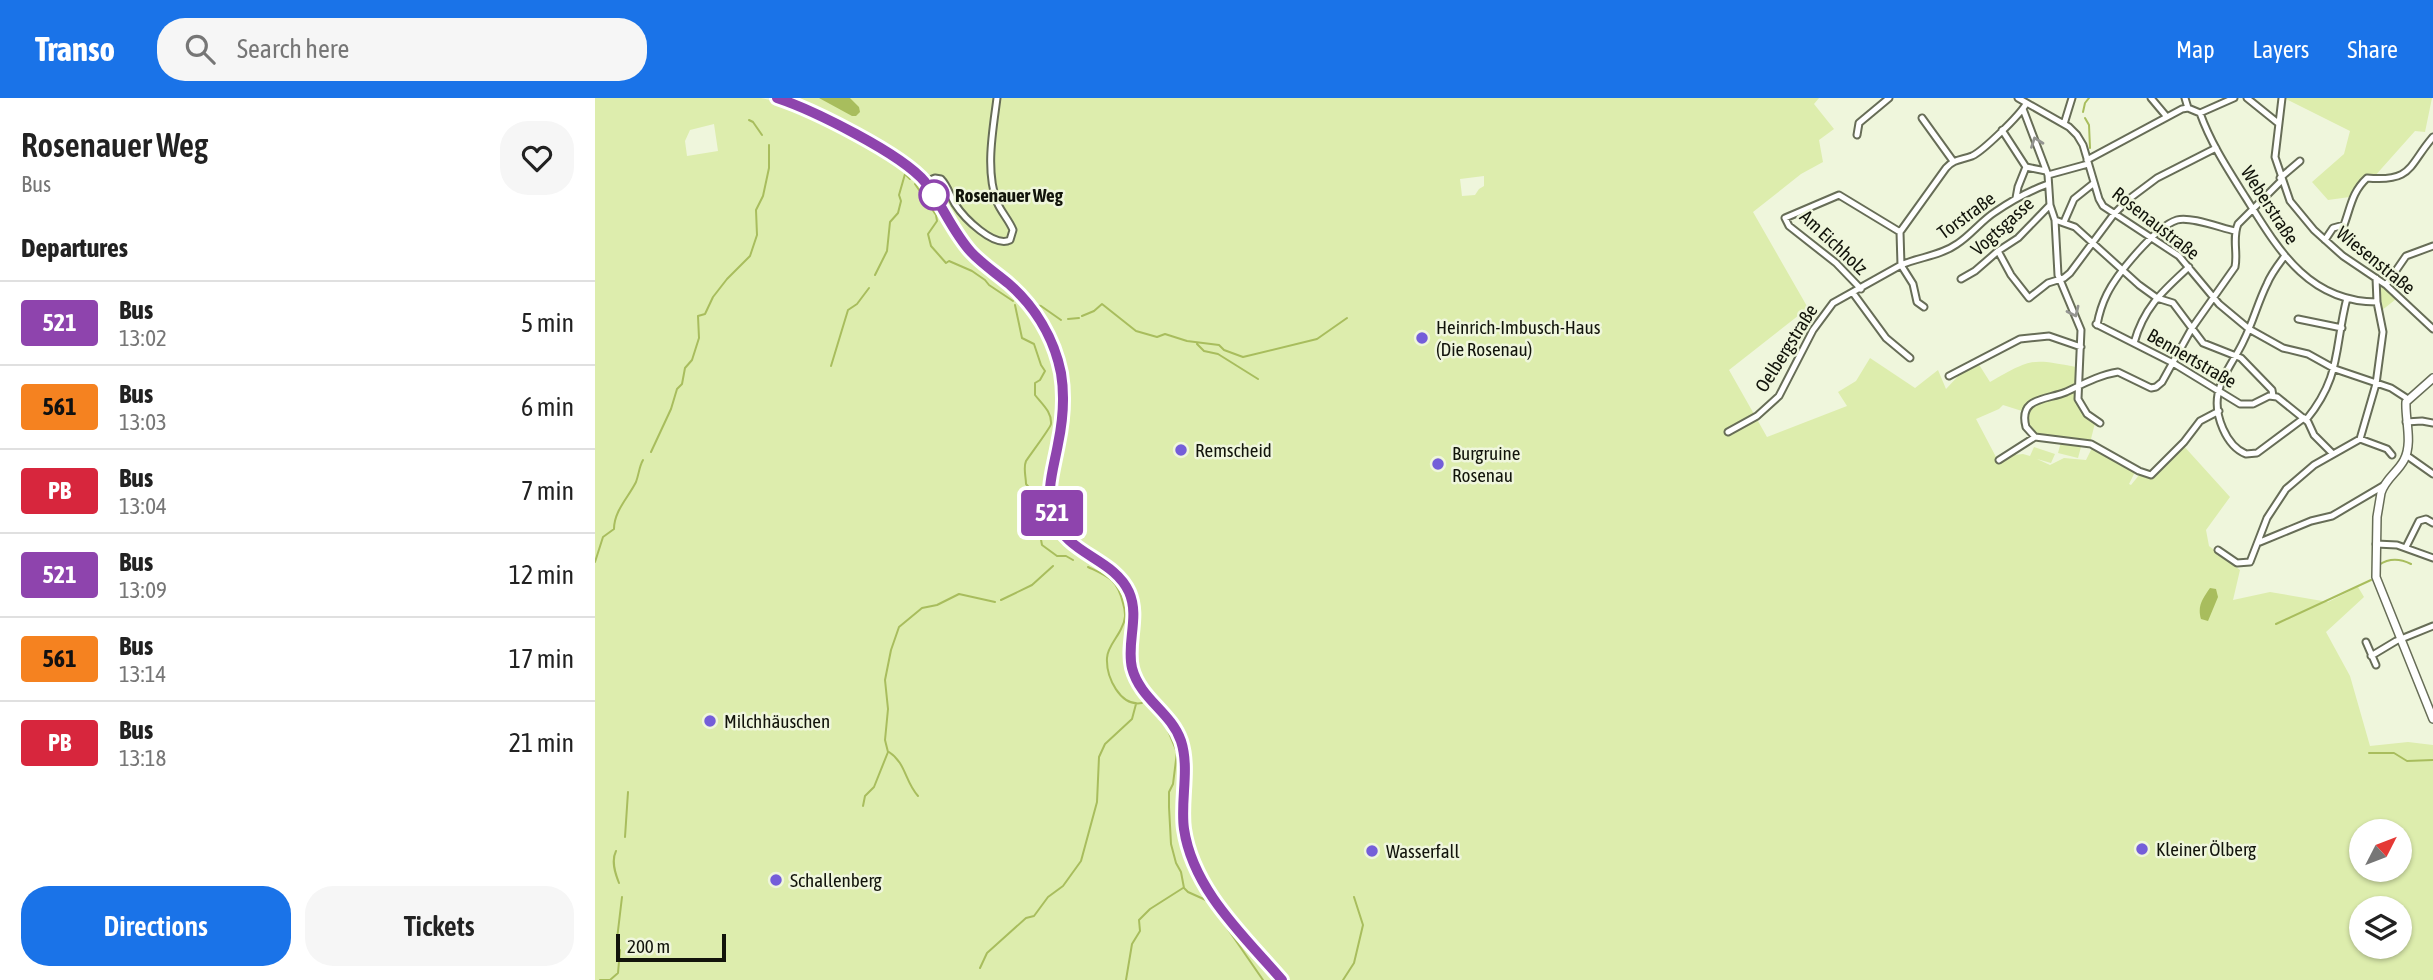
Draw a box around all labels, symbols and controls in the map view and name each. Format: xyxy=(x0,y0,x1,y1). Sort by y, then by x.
search box xyxy=(157,18,647,81)
text: Transo xyxy=(35,30,115,68)
icon: search xyxy=(181,30,219,68)
text: Search here xyxy=(237,34,349,64)
text: Map xyxy=(2176,36,2215,63)
text: Layers xyxy=(2253,36,2309,63)
text: Share xyxy=(2347,36,2398,63)
button: heart xyxy=(500,121,574,195)
text: Rosenauer Weg xyxy=(21,126,208,164)
one-way arrow xyxy=(2031,136,2045,148)
street label: Weberstraße xyxy=(2237,162,2303,248)
text: Bus xyxy=(21,171,51,197)
marker: Rosenauer Weg xyxy=(919,180,949,210)
street label: Rosenaustraße xyxy=(2108,182,2204,264)
place label: Rosenauer Weg xyxy=(955,184,1064,206)
street label: Torstraße xyxy=(1933,187,1999,243)
street label: Vogtsgasse xyxy=(1966,192,2038,260)
street label: Am Eichholz xyxy=(1796,205,1872,279)
street label: Wiesenstraße xyxy=(2332,222,2420,298)
text: Departures xyxy=(21,233,128,263)
text: Bus xyxy=(119,295,153,325)
street label: Oelbergstraße xyxy=(1750,300,1822,396)
one-way arrow xyxy=(2066,305,2080,317)
text: 5 min xyxy=(521,308,574,338)
text: 521 xyxy=(43,309,76,336)
place label: Heinrich-Imbusch-Haus (Die Rosenau) xyxy=(1436,316,1601,360)
street label: Bennertstraße xyxy=(2143,324,2241,392)
text: 13:02 xyxy=(119,325,167,351)
marker: Heinrich-Imbusch-Haus (Die Rosenau) xyxy=(1414,330,1430,346)
text: Bus xyxy=(119,379,153,409)
text: 6 min xyxy=(521,392,574,422)
text: 561 xyxy=(43,393,76,420)
text: 13:03 xyxy=(119,409,167,435)
place label: Remscheid xyxy=(1195,439,1272,461)
marker: Remscheid xyxy=(1173,442,1189,458)
place label: Burgruine Rosenau xyxy=(1452,442,1520,486)
marker: Burgruine Rosenau xyxy=(1430,456,1446,472)
text: Bus xyxy=(119,463,153,493)
text: 7 min xyxy=(521,476,574,506)
text: PB xyxy=(48,477,71,504)
line badge: 521 xyxy=(1012,490,1092,536)
text: 13:04 xyxy=(119,493,167,519)
text: 521 xyxy=(1035,499,1069,526)
text: Bus xyxy=(119,547,153,577)
text: 12 min xyxy=(509,560,574,590)
text: 521 xyxy=(43,561,76,588)
text: 13:09 xyxy=(119,577,167,603)
text: Bus xyxy=(119,631,153,661)
text: 17 min xyxy=(509,644,574,674)
text: 561 xyxy=(43,645,76,672)
text: 13:14 xyxy=(119,661,166,687)
place label: Milchhäuschen xyxy=(724,710,830,732)
marker: Milchhäuschen xyxy=(702,713,718,729)
text: Bus xyxy=(119,715,153,745)
text: 21 min xyxy=(509,728,574,758)
text: PB xyxy=(48,729,71,756)
text: 13:18 xyxy=(119,745,166,771)
north arrow xyxy=(2349,819,2411,882)
map controls xyxy=(2349,819,2412,959)
place label: Kleiner Ölberg xyxy=(2156,838,2257,860)
place label: Wasserfall xyxy=(1386,840,1460,862)
marker: Kleiner Ölberg xyxy=(2134,841,2150,857)
marker: Wasserfall xyxy=(1364,843,1380,859)
place label: Schallenberg xyxy=(790,869,882,891)
marker: Schallenberg xyxy=(768,872,784,888)
button: Directions xyxy=(21,886,291,966)
button: Tickets xyxy=(305,886,574,966)
button: layers xyxy=(2349,896,2412,959)
scale bar xyxy=(616,931,726,963)
text: 200 m xyxy=(627,935,670,957)

